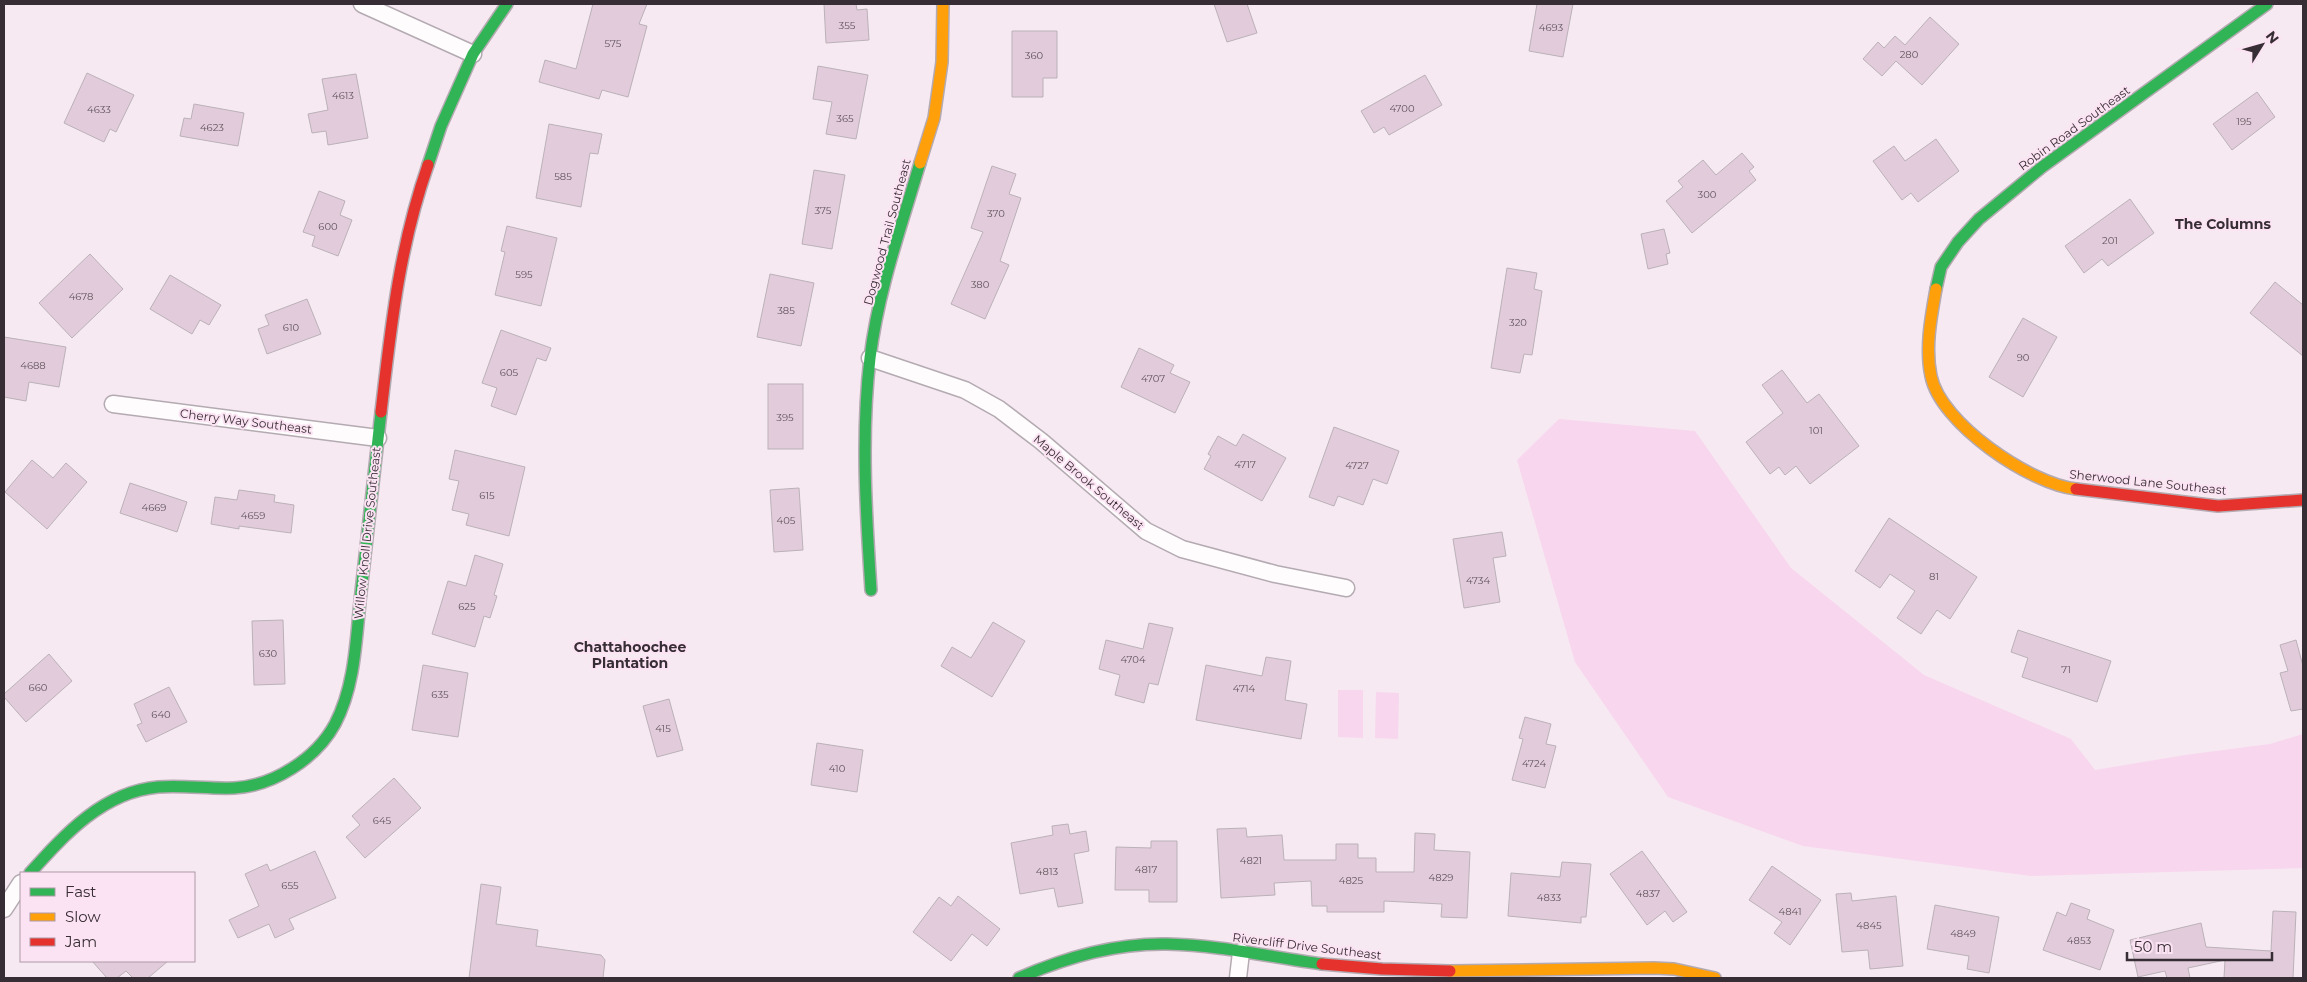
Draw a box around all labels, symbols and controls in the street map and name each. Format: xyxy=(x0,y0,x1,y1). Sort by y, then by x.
house number: 355 xyxy=(839,19,856,32)
north arrow xyxy=(2237,20,2287,70)
house number: 4693 xyxy=(1539,21,1564,34)
text: N xyxy=(2262,27,2283,47)
house number: 575 xyxy=(605,37,622,50)
house number: 280 xyxy=(1900,48,1919,61)
house number: 360 xyxy=(1025,49,1044,62)
street label: Robin Road Southeast xyxy=(2015,82,2133,173)
house number: 4613 xyxy=(332,89,354,102)
house number: 4700 xyxy=(1389,102,1415,115)
house number: 4633 xyxy=(87,103,111,116)
house number: 365 xyxy=(836,112,854,125)
house number: 195 xyxy=(2236,115,2252,128)
house number: 4623 xyxy=(200,121,224,134)
street label: Dogwood Trail Southeast xyxy=(860,157,914,307)
house number: 585 xyxy=(554,170,572,183)
house number: 300 xyxy=(1698,188,1717,201)
house number: 375 xyxy=(815,204,832,217)
house number: 370 xyxy=(987,207,1005,220)
district label: The Columns xyxy=(2175,215,2271,233)
house number: 600 xyxy=(318,220,338,233)
house number: 201 xyxy=(2102,234,2118,247)
house number: 595 xyxy=(515,268,533,281)
house number: 380 xyxy=(971,278,990,291)
house number: 4678 xyxy=(69,290,93,303)
house number: 385 xyxy=(777,304,795,317)
house number: 320 xyxy=(1509,316,1527,329)
house number: 610 xyxy=(283,321,300,334)
house number: 90 xyxy=(2017,351,2030,364)
house number: 4688 xyxy=(20,359,46,372)
house number: 605 xyxy=(500,366,519,379)
house number: 4707 xyxy=(1141,372,1165,385)
street label: Cherry Way Southeast xyxy=(179,405,313,437)
house number: 395 xyxy=(776,411,794,424)
house number: 101 xyxy=(1809,424,1823,437)
street label: Maple Brook Southeast xyxy=(1030,431,1148,533)
street label: Willow Knoll Drive Southeast xyxy=(351,446,384,620)
house number: 4717 xyxy=(1234,458,1256,471)
house number: 4727 xyxy=(1345,459,1369,472)
street label: Sherwood Lane Southeast xyxy=(2069,466,2227,498)
house number: 615 xyxy=(479,489,495,502)
house number: 4669 xyxy=(142,501,166,514)
house number: 4659 xyxy=(241,509,265,522)
house number: 405 xyxy=(777,514,796,527)
house number: 81 xyxy=(1929,570,1939,583)
house number: 4734 xyxy=(1466,574,1490,587)
house number: 625 xyxy=(458,600,476,613)
district label: Chattahoochee Plantation xyxy=(574,638,686,672)
house number: 630 xyxy=(259,647,278,660)
house number: 4704 xyxy=(1120,653,1146,666)
house number: 71 xyxy=(2061,663,2071,676)
house number: 660 xyxy=(29,681,48,694)
house number: 4714 xyxy=(1233,682,1256,695)
house number: 635 xyxy=(431,688,449,701)
house number: 640 xyxy=(151,708,171,721)
house number: 415 xyxy=(655,722,671,735)
house number: 4724 xyxy=(1522,757,1546,770)
house number: 410 xyxy=(829,762,846,775)
house number: 645 xyxy=(373,814,392,827)
house number: 4821 xyxy=(1240,854,1262,867)
house number: 4817 xyxy=(1135,863,1157,876)
house number: 4813 xyxy=(1036,865,1059,878)
house number: 4829 xyxy=(1429,871,1453,884)
legend xyxy=(20,872,195,962)
house number: 4825 xyxy=(1339,874,1364,887)
house number: 655 xyxy=(281,879,299,892)
text: Fast xyxy=(65,882,96,901)
house number: 4837 xyxy=(1636,887,1660,900)
house number: 4833 xyxy=(1537,891,1562,904)
house number: 4841 xyxy=(1778,905,1802,918)
text: Slow xyxy=(65,907,101,926)
house number: 4845 xyxy=(1856,919,1882,932)
house number: 4849 xyxy=(1950,927,1976,940)
street label: Rivercliff Drive Southeast xyxy=(1232,929,1382,963)
scale bar xyxy=(2127,930,2272,962)
text: Jam xyxy=(64,932,97,951)
house number: 4853 xyxy=(2067,934,2092,947)
text: 50 m xyxy=(2134,937,2172,956)

